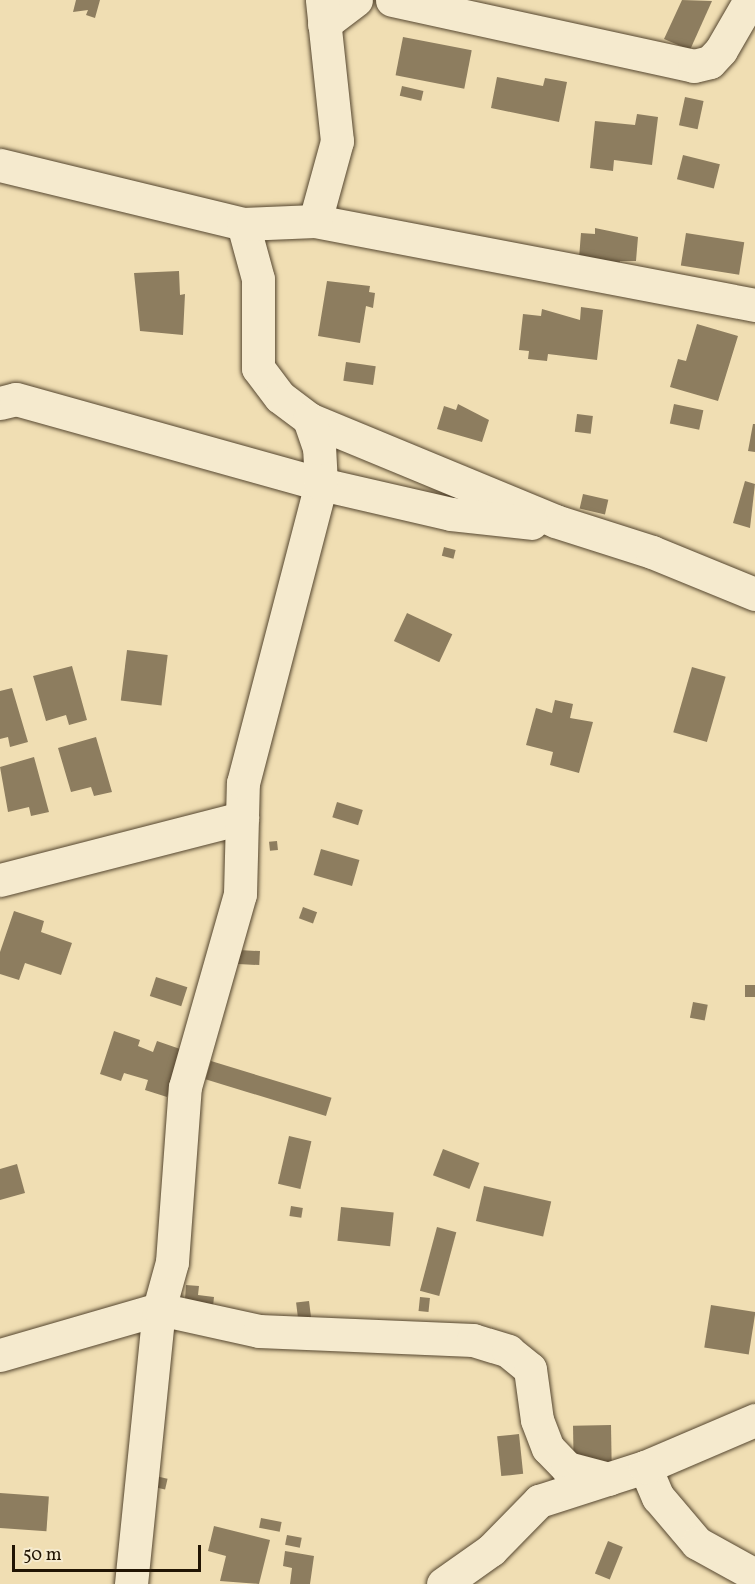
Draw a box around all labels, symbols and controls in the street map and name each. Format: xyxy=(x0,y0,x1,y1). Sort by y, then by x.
scale bar xyxy=(15,1533,204,1571)
text: 50 m xyxy=(23,1543,62,1568)

